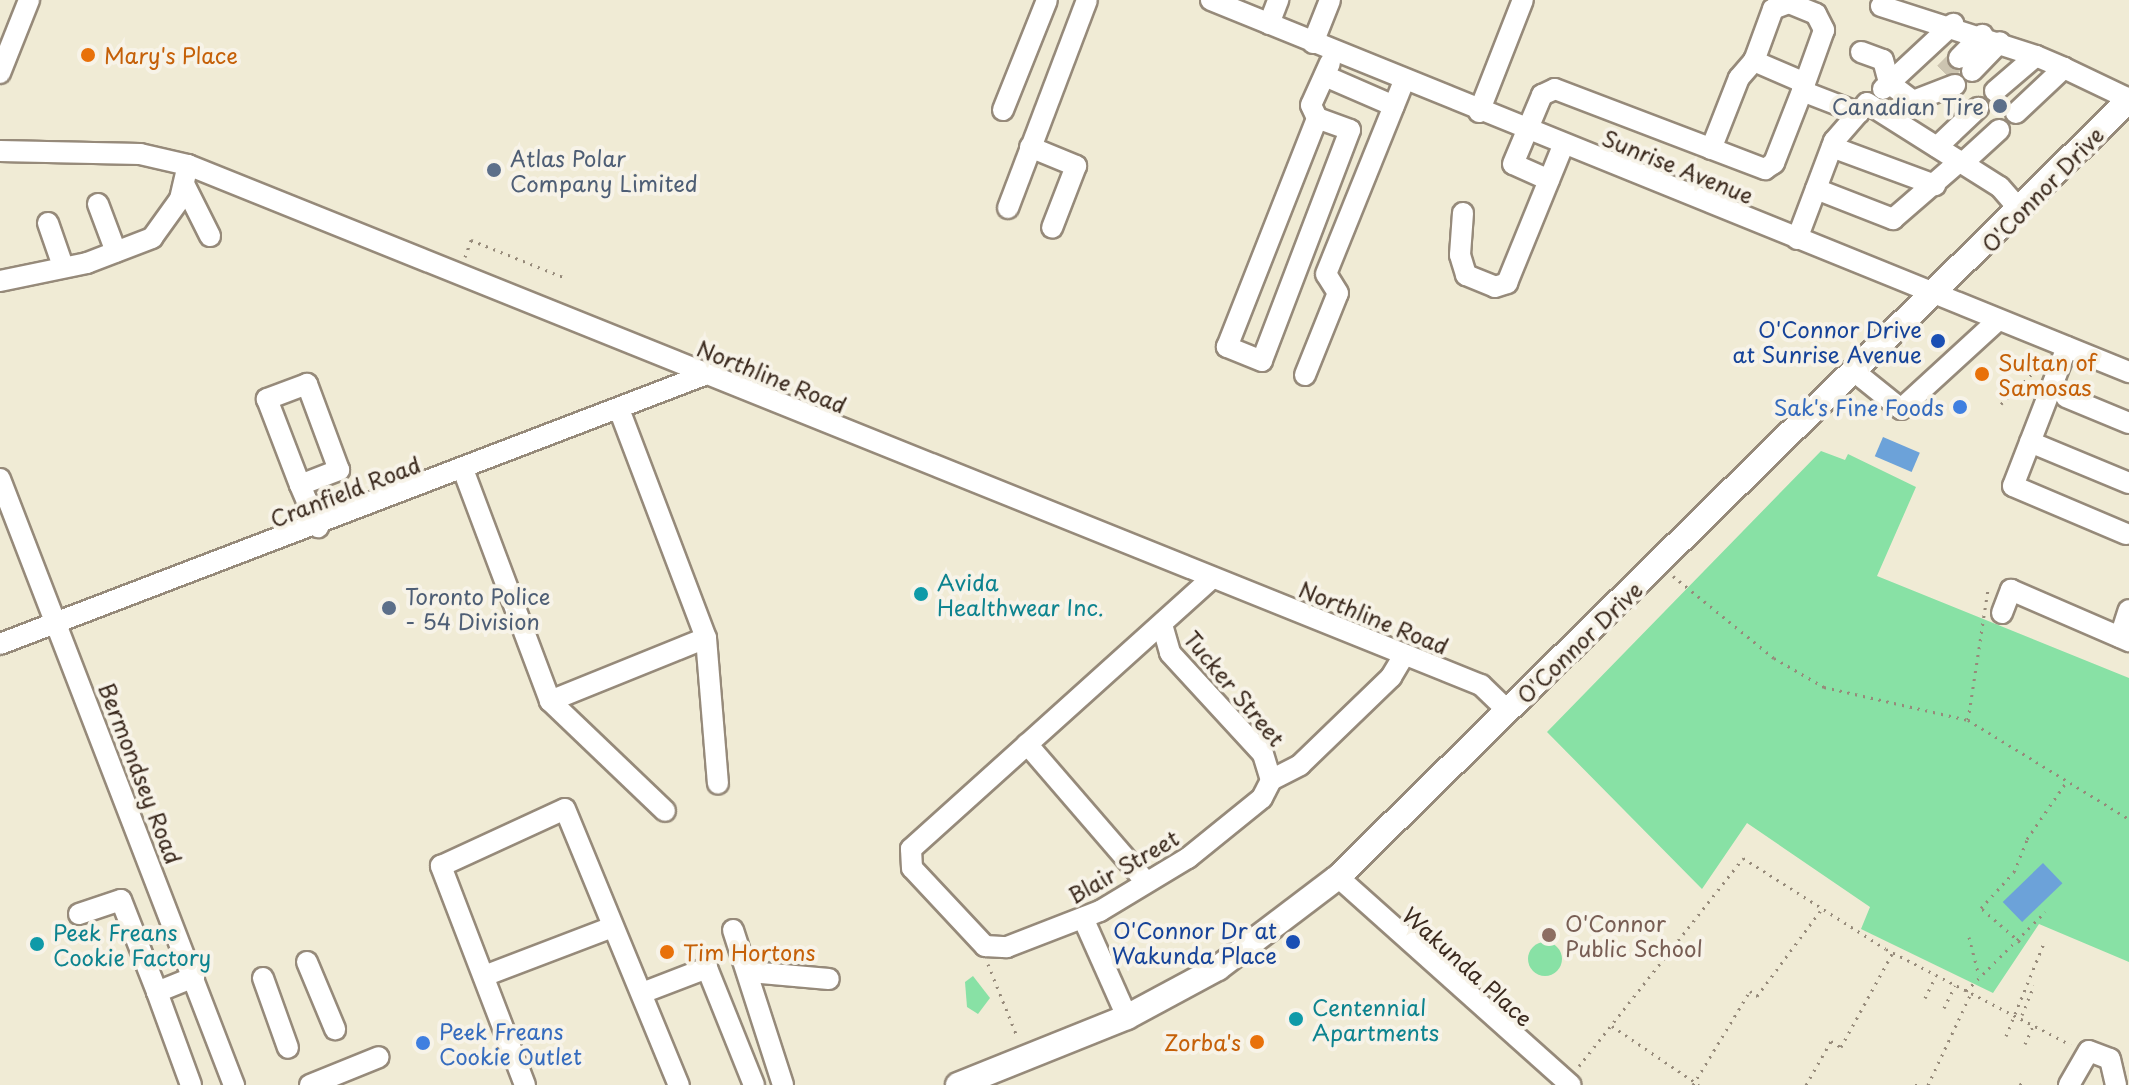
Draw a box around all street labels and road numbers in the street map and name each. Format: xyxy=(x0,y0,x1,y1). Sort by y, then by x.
street label: O'Connor Drive xyxy=(1975,121,2109,257)
street label: Sunrise Avenue xyxy=(1599,124,1757,208)
street label: Northline Road xyxy=(693,334,851,418)
street label: Cranfield Road xyxy=(267,450,423,532)
street label: Northline Road xyxy=(1295,575,1453,659)
street label: O'Connor Drive xyxy=(1511,575,1647,709)
street label: Tucker Street xyxy=(1179,625,1291,751)
street label: Bermondsey Road xyxy=(94,679,188,867)
street label: Blair Street xyxy=(1063,824,1183,908)
street label: Wakunda Place xyxy=(1398,901,1538,1031)

